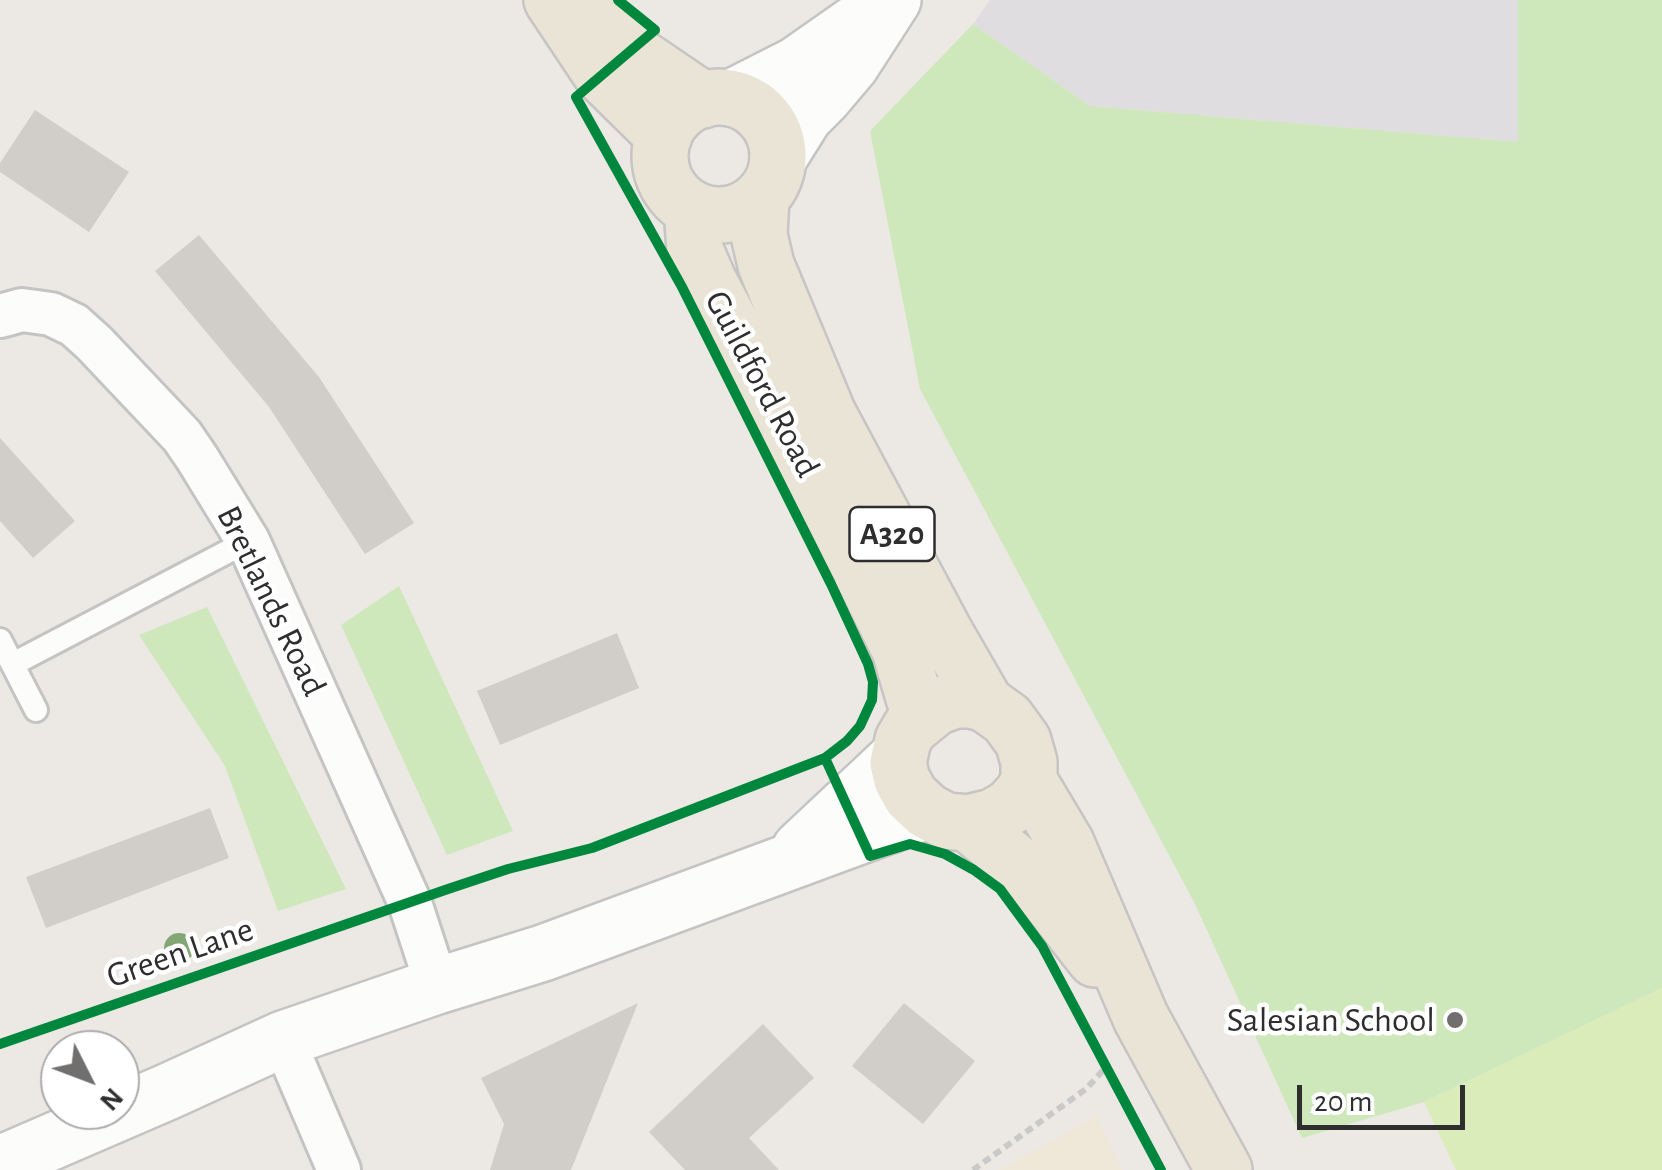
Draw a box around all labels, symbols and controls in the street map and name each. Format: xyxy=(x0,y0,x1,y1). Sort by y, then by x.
street label: Guildford Road xyxy=(695,284,829,484)
street label: Bretlands Road xyxy=(207,499,335,703)
road number: A320 xyxy=(850,507,934,561)
street label: Green Lane xyxy=(101,908,259,998)
place label: Salesian School xyxy=(1227,999,1435,1041)
marker: Salesian School xyxy=(1444,1009,1466,1031)
north arrow xyxy=(40,1030,140,1130)
scale bar xyxy=(1302,1065,1470,1127)
text: N xyxy=(94,1082,128,1115)
text: 20 m xyxy=(1314,1087,1372,1117)

